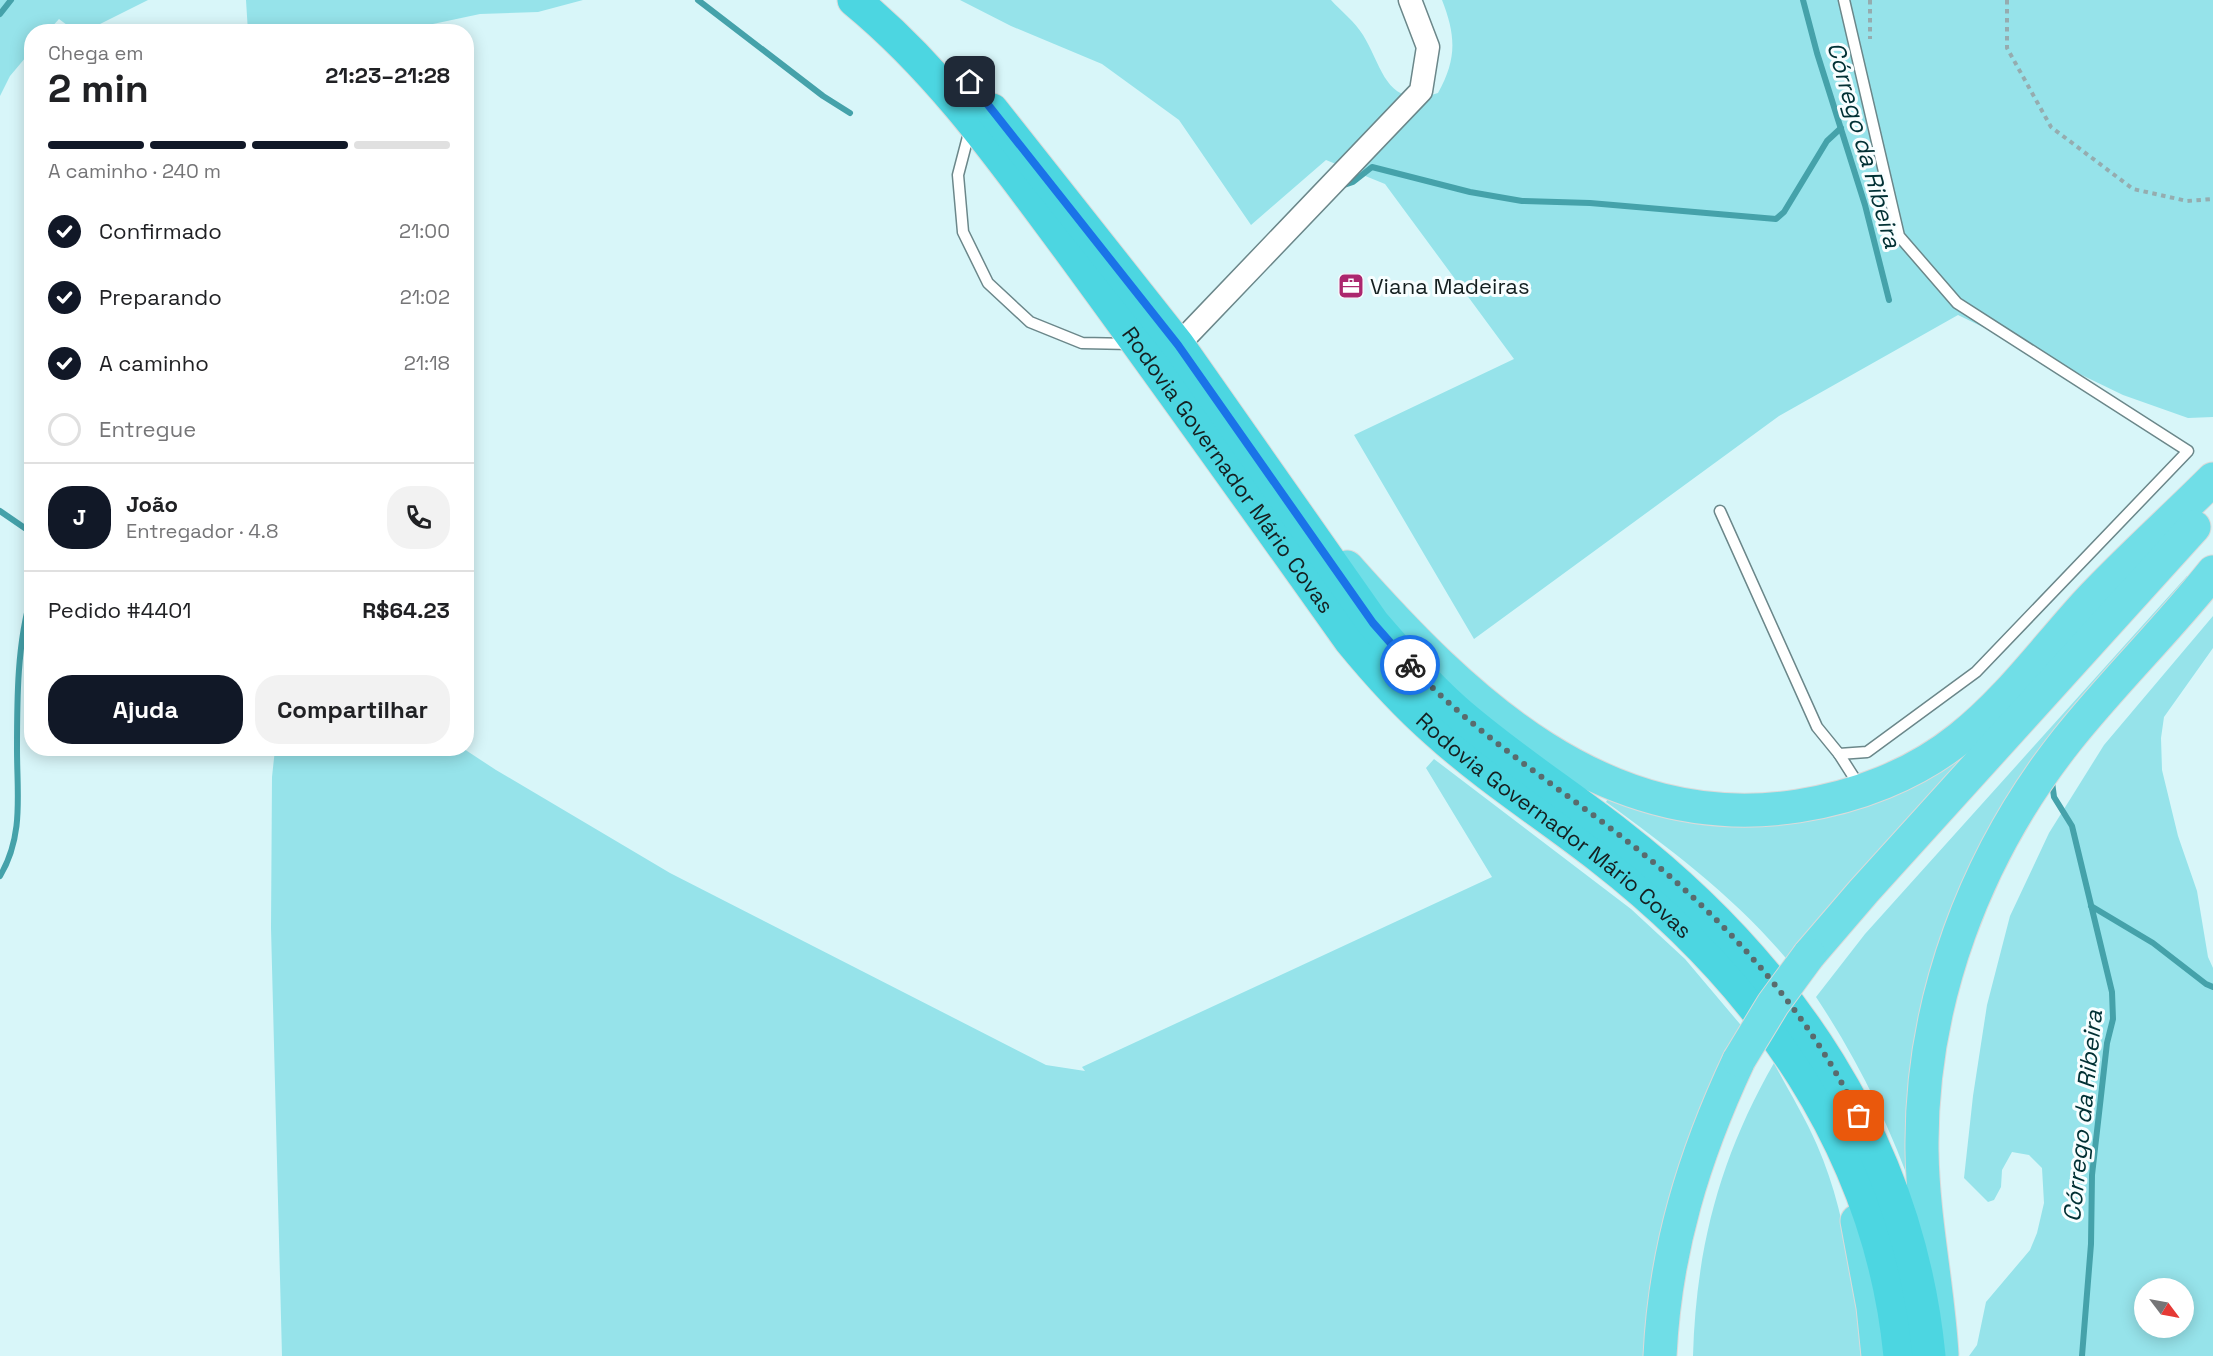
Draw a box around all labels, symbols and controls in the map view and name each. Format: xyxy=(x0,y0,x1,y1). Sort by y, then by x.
water label: Córrego da Ribeira xyxy=(1820,38,1909,252)
text: Chega em xyxy=(48,40,143,66)
pin xyxy=(944,56,995,107)
text: 21:23–21:28 xyxy=(325,61,450,89)
text: 2 min xyxy=(48,64,149,113)
icon: home xyxy=(953,65,986,98)
text: A caminho · 240 m xyxy=(48,158,221,184)
icon: check xyxy=(48,215,81,248)
text: Confirmado xyxy=(99,217,222,245)
text: 21:00 xyxy=(399,218,450,244)
office icon: Viana Madeiras xyxy=(1336,271,1366,301)
place label: Viana Madeiras xyxy=(1370,272,1530,300)
icon: check xyxy=(48,281,81,314)
text: Preparando xyxy=(99,283,222,311)
text: 21:02 xyxy=(400,284,450,310)
street label: Rodovia Governador Mário Covas xyxy=(1116,321,1340,618)
icon: check xyxy=(48,347,81,380)
text: A caminho xyxy=(99,349,209,377)
text: 21:18 xyxy=(404,350,450,376)
text: Entregue xyxy=(99,415,196,443)
button: phone xyxy=(387,486,450,549)
text: João xyxy=(126,490,178,518)
text: J xyxy=(73,503,86,531)
text: Entregador · 4.8 xyxy=(126,518,278,544)
text: Pedido #4401 xyxy=(48,596,191,624)
text: R$64.23 xyxy=(362,596,450,624)
courier xyxy=(1380,635,1440,695)
icon: bike xyxy=(1394,649,1427,682)
button: Ajuda xyxy=(48,675,243,744)
button: Compartilhar xyxy=(255,675,450,744)
street label: Rodovia Governador Mário Covas xyxy=(1410,706,1698,944)
water label: Córrego da Ribeira xyxy=(2056,1008,2109,1223)
pin xyxy=(1833,1090,1884,1141)
icon: bag xyxy=(1842,1099,1875,1132)
north arrow xyxy=(2134,1278,2194,1338)
map controls xyxy=(2134,1278,2194,1338)

